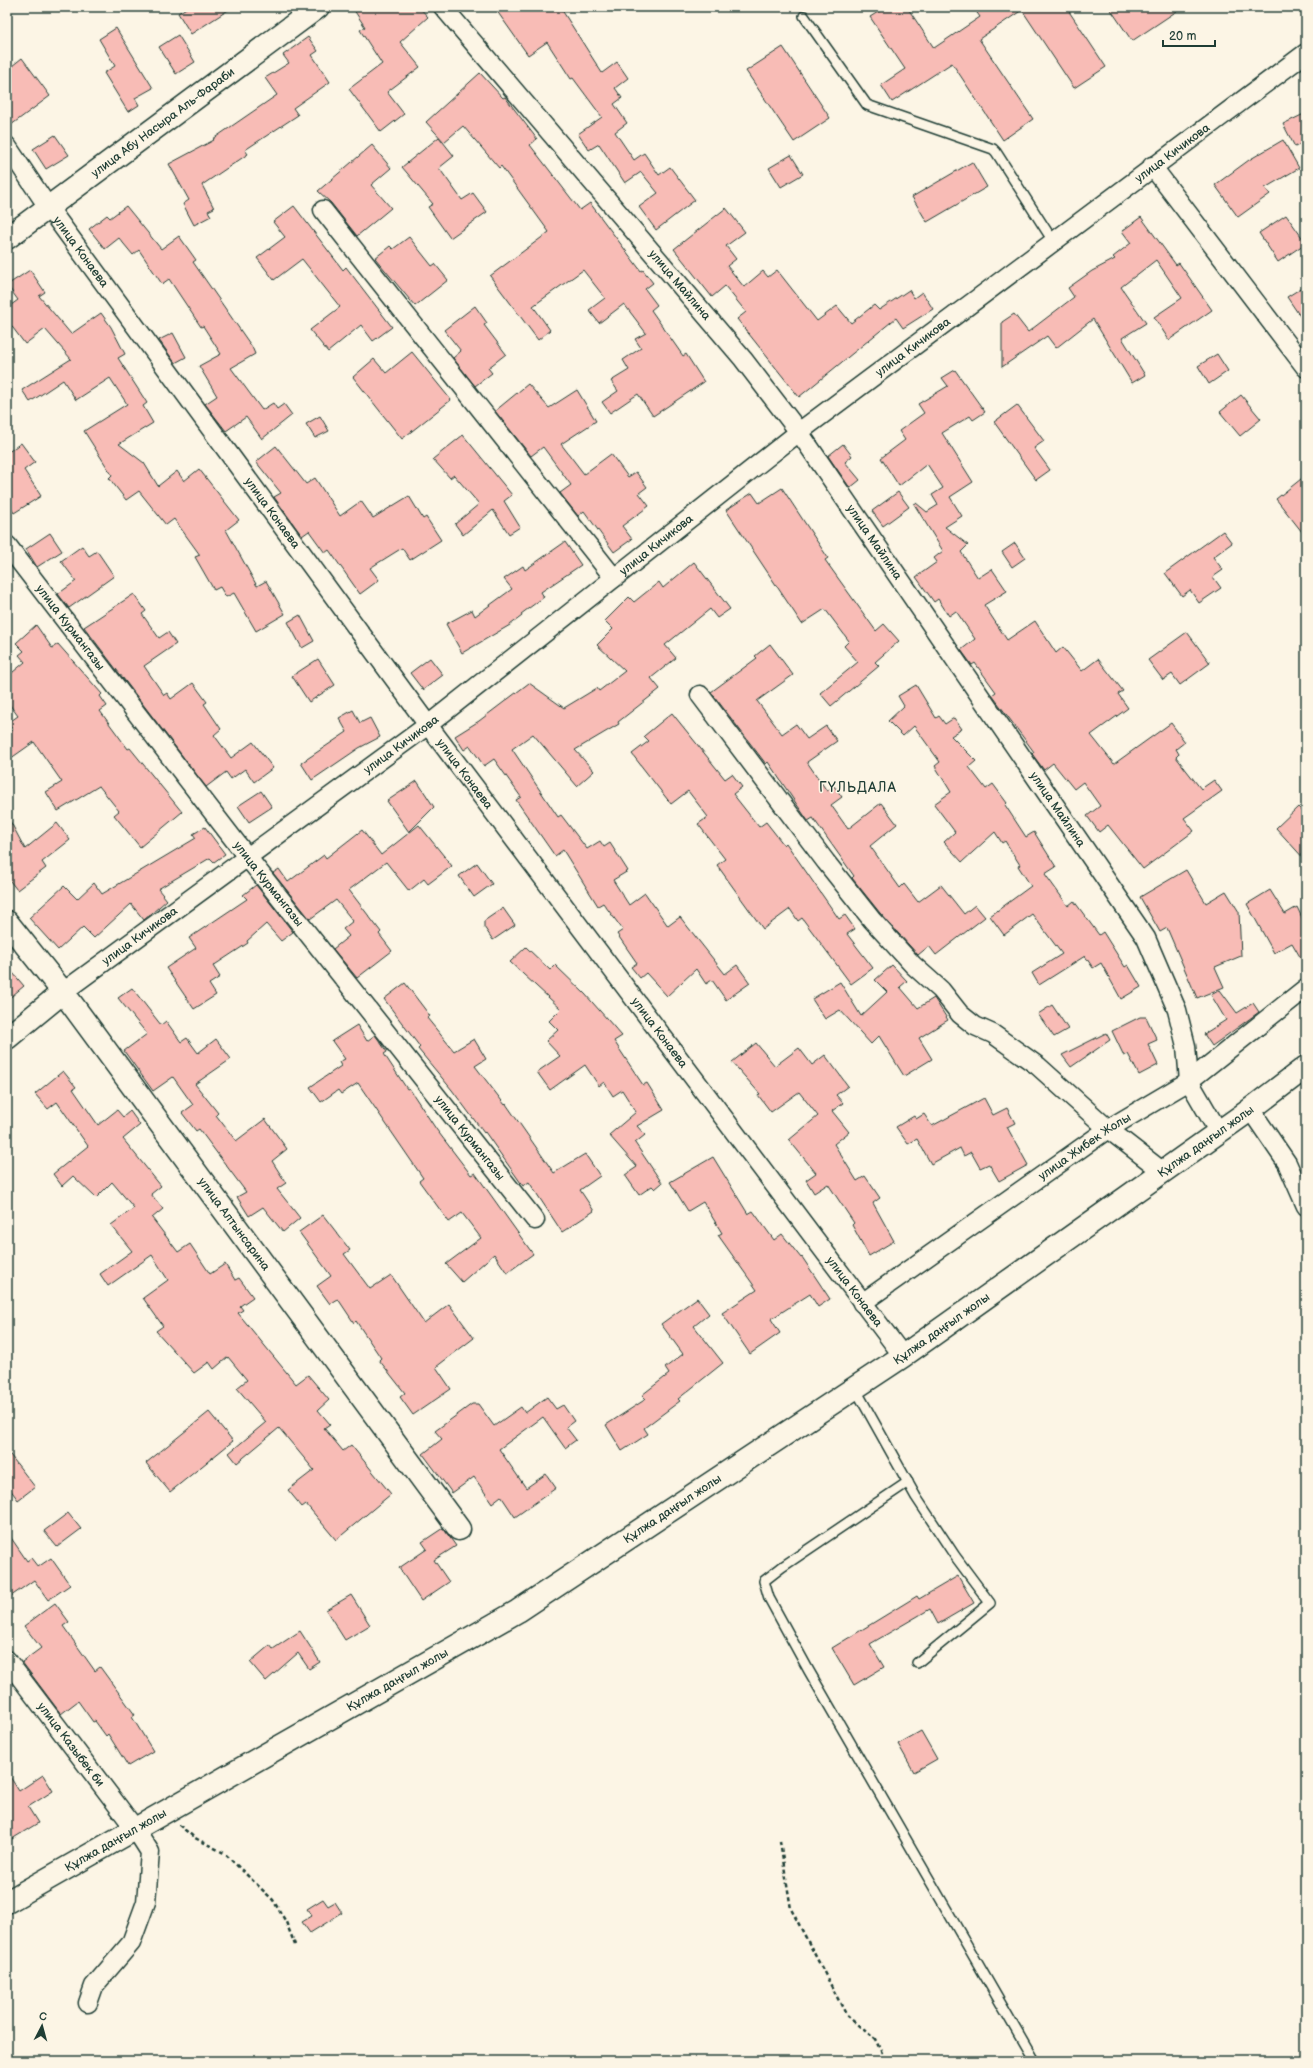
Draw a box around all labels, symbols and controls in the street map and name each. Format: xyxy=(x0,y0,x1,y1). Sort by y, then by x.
scale bar xyxy=(1163,22,1215,48)
text: 20 m xyxy=(1169,29,1196,44)
street label: улица Абу Насыра Аль-Фараби xyxy=(88,64,237,180)
street label: улица Кичикова xyxy=(1132,120,1213,186)
street label: улица Конаева xyxy=(50,213,112,290)
street label: улица Майлина xyxy=(646,246,714,323)
street label: улица Кичикова xyxy=(872,314,953,380)
street label: улица Конаева xyxy=(241,475,304,551)
street label: улица Майлина xyxy=(843,502,906,583)
street label: улица Кичикова xyxy=(616,511,696,578)
street label: улица Курмангазы xyxy=(33,582,108,673)
street label: улица Кичикова xyxy=(361,712,442,777)
street label: улица Конаева xyxy=(433,736,496,812)
street label: улица Майлина xyxy=(1027,769,1089,850)
district label: ГҮЛЬДАЛА xyxy=(819,779,897,796)
street label: улица Курмангазы xyxy=(230,838,307,929)
street label: улица Кичикова xyxy=(99,903,180,968)
street label: улица Конаева xyxy=(628,994,691,1071)
street label: улица Курмангазы xyxy=(431,1092,508,1183)
street label: Құлжа даңғыл жолы xyxy=(1155,1102,1257,1181)
street label: улица Жибек Жолы xyxy=(1035,1110,1133,1183)
street label: улица Алтынсарина xyxy=(195,1175,273,1274)
street label: улица Конаева xyxy=(823,1253,886,1330)
street label: Құлжа даңғыл жолы xyxy=(890,1289,992,1368)
street label: Құлжа даңғыл жолы xyxy=(620,1471,724,1547)
street label: Құлжа даңғыл жолы xyxy=(344,1645,451,1715)
street label: улица Казыбек би xyxy=(34,1699,108,1790)
street label: Құлжа даңғыл жолы xyxy=(62,1805,169,1875)
north arrow xyxy=(22,2006,62,2046)
text: С xyxy=(39,2010,48,2023)

